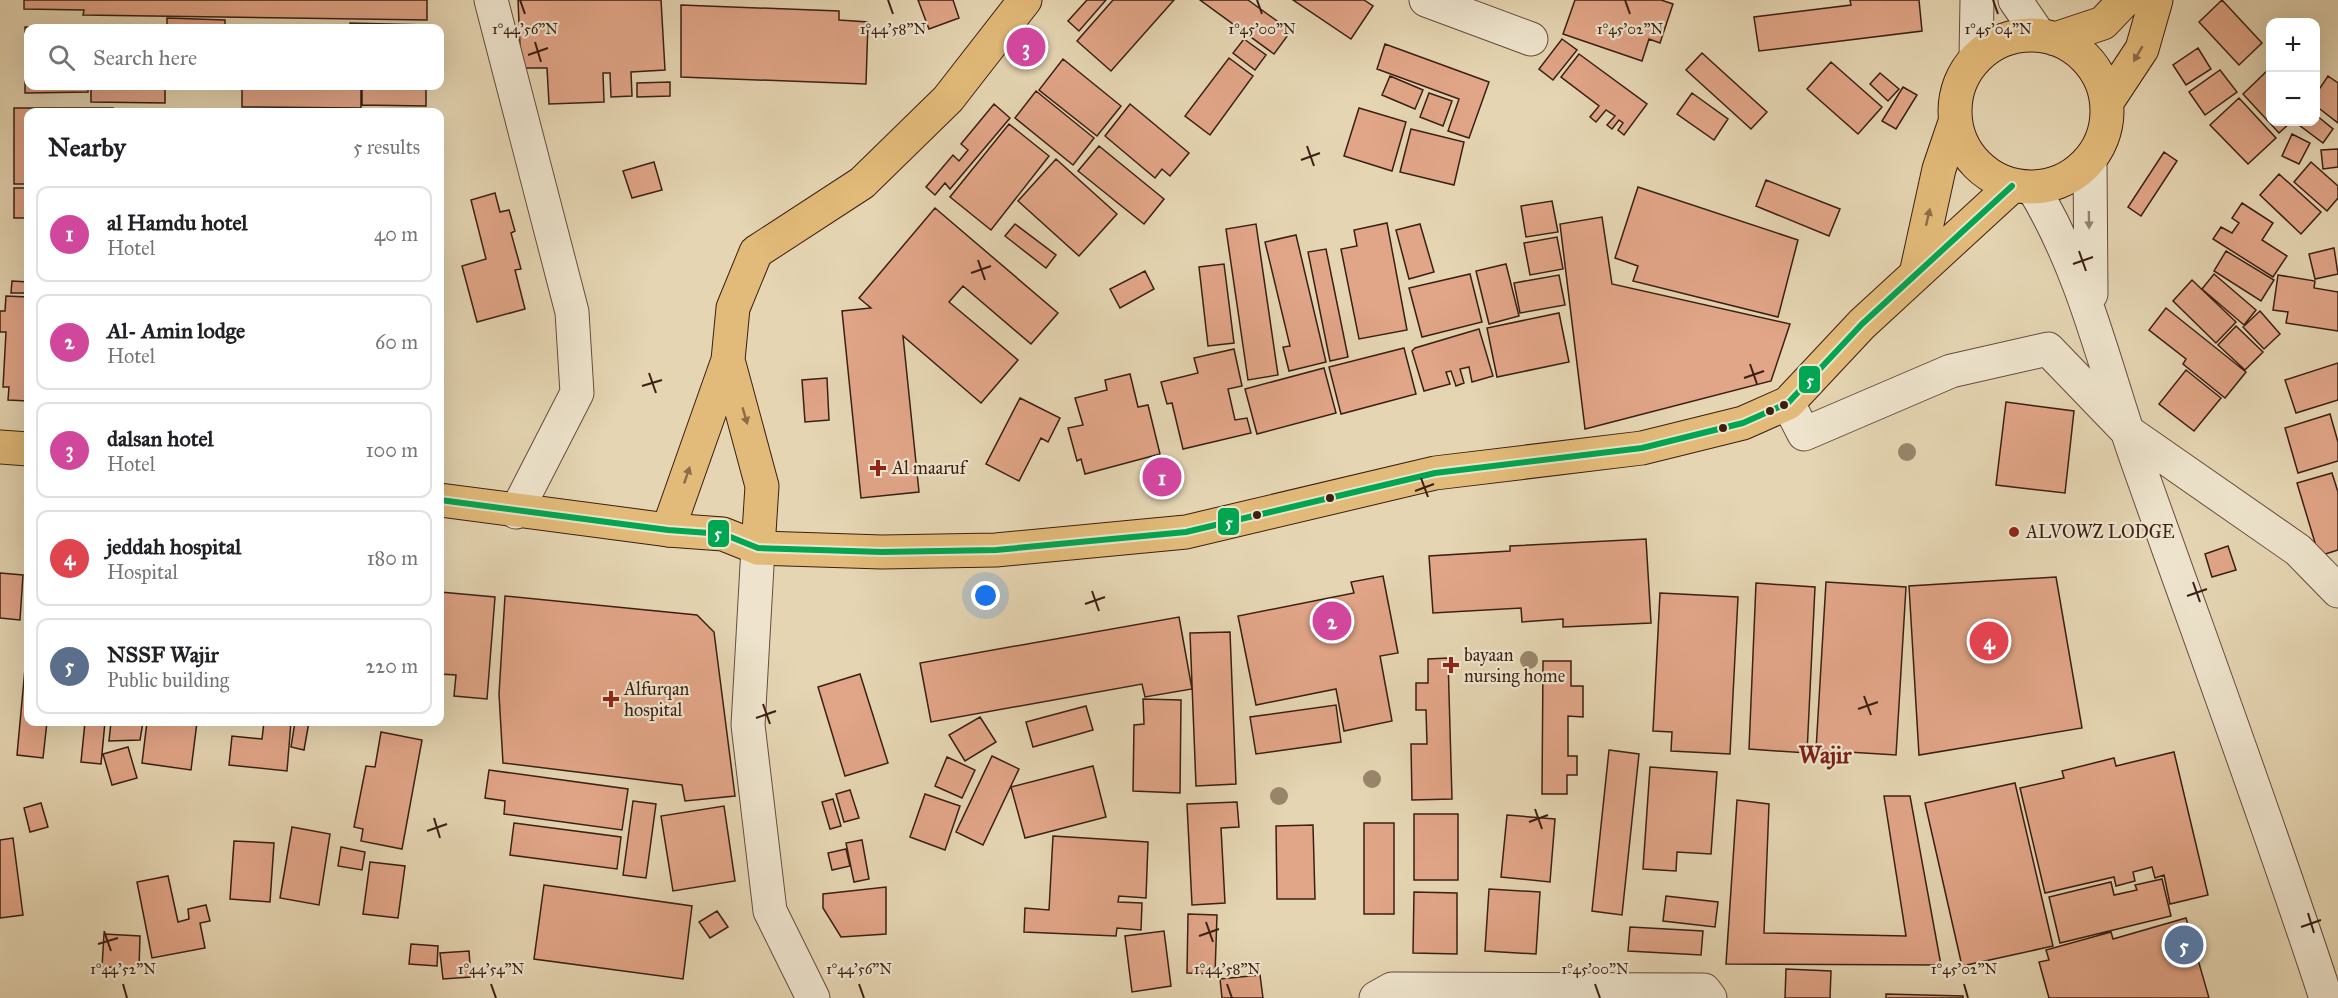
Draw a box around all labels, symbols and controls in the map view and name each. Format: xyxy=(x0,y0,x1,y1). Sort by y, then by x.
map controls xyxy=(2266,18,2320,126)
button: + xyxy=(2266,18,2320,72)
text: 1°44'56"N xyxy=(492,20,558,38)
text: 1°44'58"N xyxy=(860,20,927,38)
text: 1°45'00"N xyxy=(1228,20,1296,38)
text: 1°45'02"N xyxy=(1597,20,1663,38)
text: 1°45'04"N xyxy=(1964,20,2032,38)
search box xyxy=(24,24,444,90)
pin: 3 xyxy=(1006,24,1046,70)
icon: search xyxy=(45,41,78,74)
text: Search here xyxy=(93,44,197,71)
one-way arrow xyxy=(2132,46,2143,62)
button: − xyxy=(2266,72,2320,126)
text: Nearby xyxy=(48,131,126,163)
text: 5 results xyxy=(353,135,420,159)
one-way arrow xyxy=(1924,208,1934,226)
text: al Hamdu hotel xyxy=(107,209,248,236)
one-way arrow xyxy=(2085,210,2094,229)
text: 1 xyxy=(66,222,73,246)
text: 40 m xyxy=(374,222,418,246)
text: Hotel xyxy=(107,236,155,260)
text: Al- Amin lodge xyxy=(107,317,245,344)
text: 2 xyxy=(65,330,74,354)
text: 60 m xyxy=(375,330,418,354)
text: Hotel xyxy=(107,344,155,368)
line badge: 5 xyxy=(1798,365,1821,394)
text: 5 xyxy=(1806,371,1814,390)
unlabelled marker xyxy=(1778,399,1790,411)
unlabelled marker xyxy=(1764,405,1776,417)
one-way arrow xyxy=(741,407,750,425)
unlabelled marker xyxy=(1717,422,1729,434)
text: dalsan hotel xyxy=(107,425,214,452)
text: 3 xyxy=(66,438,74,462)
text: 100 m xyxy=(366,438,418,462)
text: Hotel xyxy=(107,452,155,476)
pin: 1 xyxy=(1142,454,1182,500)
place label: Al maaruf xyxy=(891,457,969,479)
marker: Al maaruf xyxy=(869,459,887,477)
one-way arrow xyxy=(682,466,692,484)
unlabelled marker xyxy=(1324,492,1336,504)
line badge: 5 xyxy=(1217,507,1240,536)
unlabelled marker xyxy=(1251,509,1263,521)
text: 5 xyxy=(1225,513,1233,532)
line badge: 5 xyxy=(707,519,730,548)
place label: ALVOWZ LODGE xyxy=(2025,521,2175,543)
text: 5 xyxy=(714,524,722,543)
marker: ALVOWZ LODGE xyxy=(2007,525,2021,539)
text: jeddah hospital xyxy=(107,533,241,560)
text: 4 xyxy=(64,546,75,570)
text: 180 m xyxy=(367,546,418,570)
text: Hospital xyxy=(107,560,178,584)
your location xyxy=(971,581,1000,610)
pin: 2 xyxy=(1312,598,1352,644)
pin: 4 xyxy=(1970,618,2008,664)
text: NSSF Wajir xyxy=(107,641,219,668)
place label: bayaan nursing home xyxy=(1464,644,1565,688)
text: 5 xyxy=(65,654,74,678)
text: 220 m xyxy=(366,654,418,678)
marker: bayaan nursing home xyxy=(1442,656,1460,674)
text: Public building xyxy=(107,668,229,692)
place label: Alfurqan hospital xyxy=(623,678,690,721)
marker: Alfurqan hospital xyxy=(602,690,620,708)
district label: Wajir xyxy=(1798,740,1853,770)
pin: 5 xyxy=(2164,922,2204,968)
text: 1°44'52"N xyxy=(90,960,156,978)
text: 1°44'54"N xyxy=(458,960,524,978)
text: 1°44'56"N xyxy=(826,960,892,978)
text: 1°44'58"N xyxy=(1194,960,1261,978)
text: 1°45'00"N xyxy=(1561,960,1629,978)
text: 1°45'02"N xyxy=(1931,960,1997,978)

